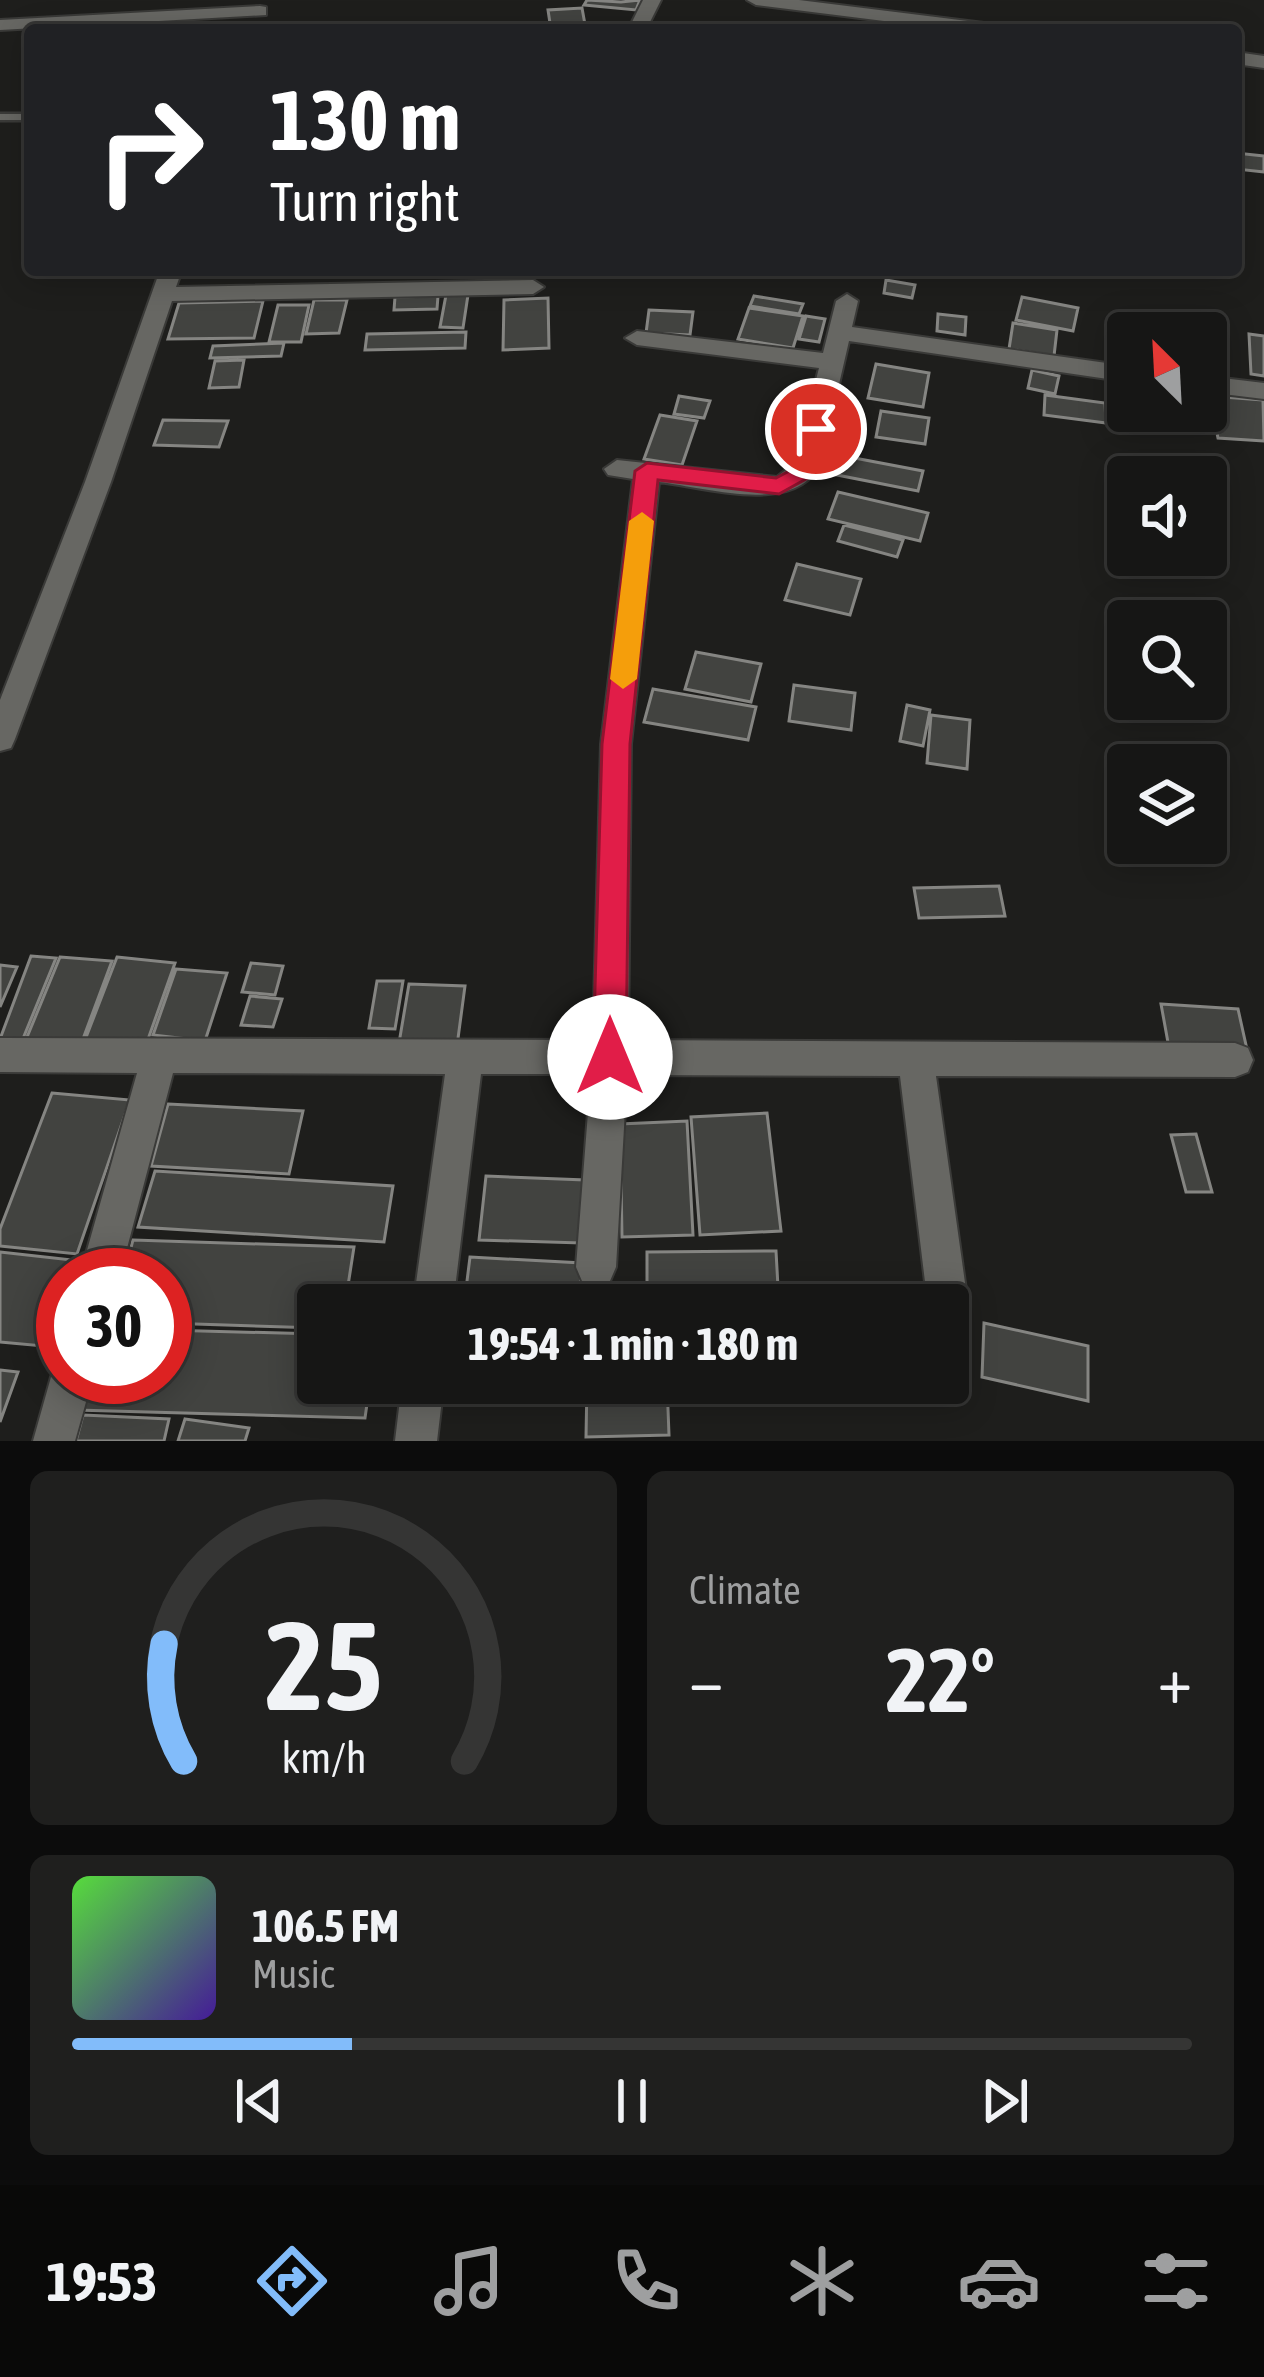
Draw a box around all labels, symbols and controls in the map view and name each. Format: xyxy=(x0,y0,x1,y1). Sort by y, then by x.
icon: right xyxy=(72,72,228,228)
text: 130 m xyxy=(270,72,460,168)
text: Turn right xyxy=(270,171,460,232)
north arrow xyxy=(1107,312,1227,432)
map controls xyxy=(1107,312,1227,864)
pin xyxy=(765,378,867,480)
icon: arrive xyxy=(783,396,849,462)
button: sound xyxy=(1107,456,1227,576)
button: search xyxy=(1107,600,1227,720)
button: layers xyxy=(1107,744,1227,864)
position arrow xyxy=(547,994,673,1120)
speed limit sign: 30 xyxy=(36,1248,192,1404)
text: 19:54 · 1 min · 180 m xyxy=(468,1318,798,1370)
text: Climate xyxy=(689,1568,801,1612)
text: 25 xyxy=(265,1593,382,1736)
text: 22° xyxy=(886,1628,995,1731)
text: − xyxy=(689,1641,723,1717)
text: + xyxy=(1158,1641,1192,1717)
text: km/h xyxy=(281,1733,366,1782)
text: 106.5 FM xyxy=(252,1900,399,1952)
text: Music xyxy=(252,1952,334,1996)
icon: previous xyxy=(226,2068,292,2134)
icon: pause xyxy=(599,2068,665,2134)
icon: next xyxy=(972,2068,1038,2134)
icon: directions xyxy=(250,2239,334,2323)
icon: music xyxy=(427,2239,511,2323)
icon: phone xyxy=(604,2239,688,2323)
icon: climate xyxy=(780,2239,864,2323)
icon: car xyxy=(957,2239,1041,2323)
icon: filters xyxy=(1134,2239,1218,2323)
text: 19:53 xyxy=(46,2251,157,2312)

